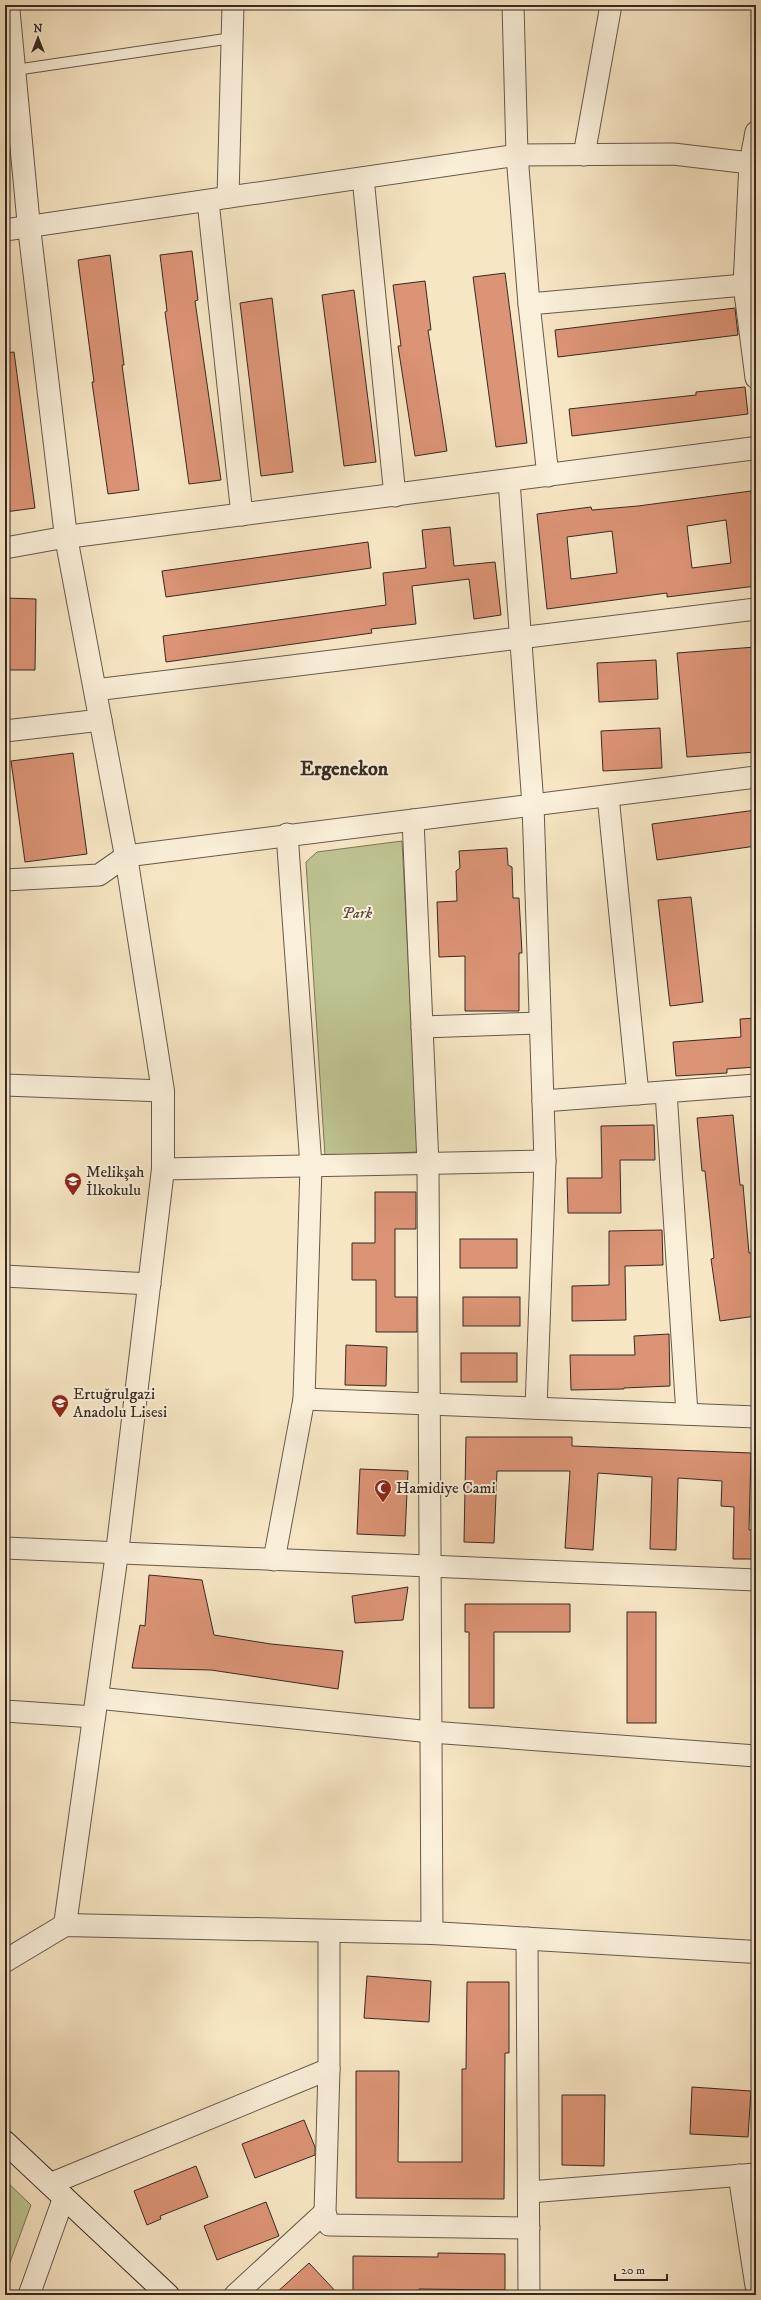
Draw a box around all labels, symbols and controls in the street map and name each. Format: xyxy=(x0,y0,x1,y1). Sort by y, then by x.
north arrow xyxy=(18,18,58,58)
text: N xyxy=(33,22,43,36)
district label: Ergenekon xyxy=(300,757,389,782)
park label: Park xyxy=(342,903,373,923)
place label: Melikşah İlkokulu xyxy=(86,1162,145,1200)
school or university icon: Melikşah İlkokulu xyxy=(63,1171,83,1196)
place label: Ertuğrulgazi Anadolu Lisesi xyxy=(73,1384,167,1422)
school or university icon: Ertuğrulgazi Anadolu Lisesi xyxy=(50,1393,70,1418)
mosque icon: Hamidiye Cami xyxy=(373,1478,393,1503)
place label: Hamidiye Cami xyxy=(396,1478,496,1498)
scale bar xyxy=(615,2256,667,2282)
text: 20 m xyxy=(621,2263,645,2278)

